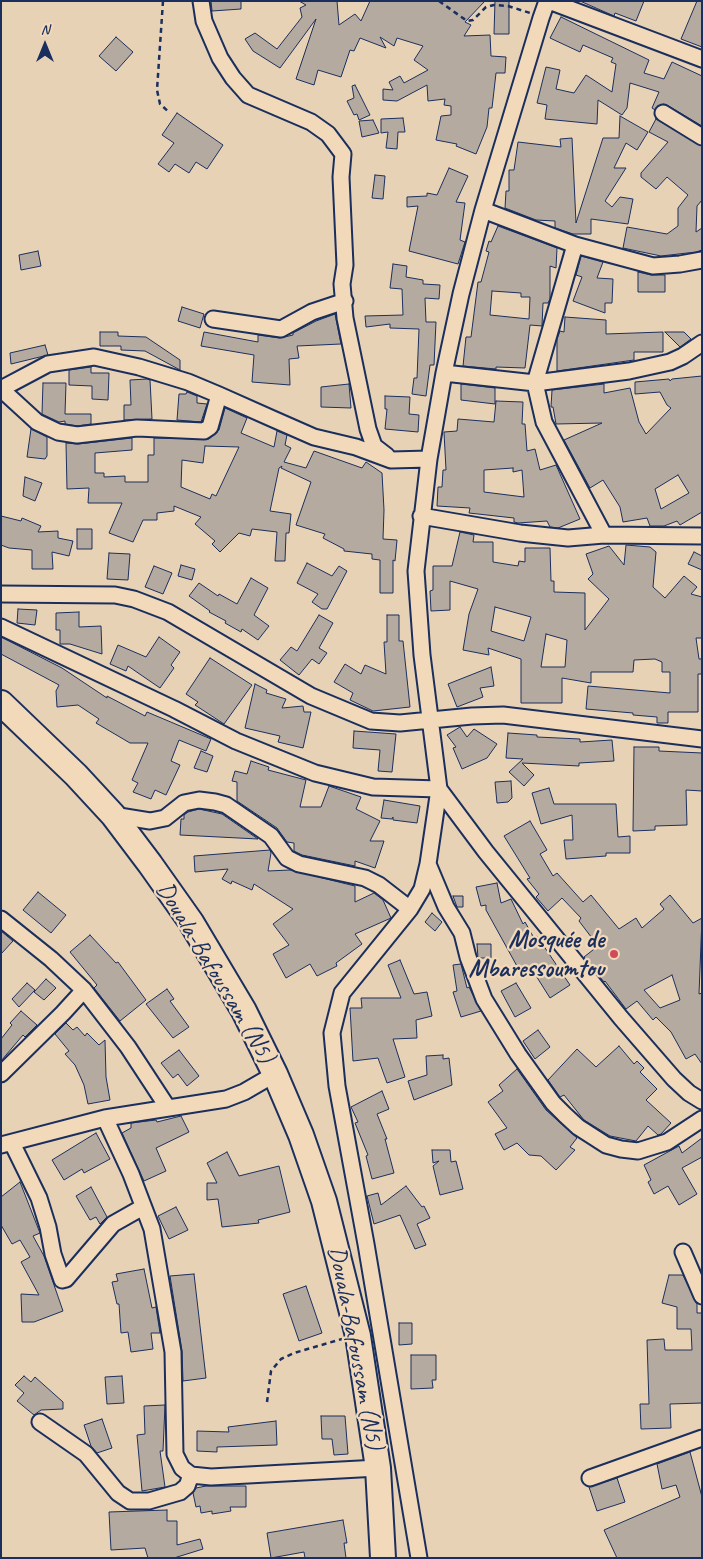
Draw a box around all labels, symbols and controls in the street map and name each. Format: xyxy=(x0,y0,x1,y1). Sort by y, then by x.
north arrow xyxy=(20,20,70,70)
text: N xyxy=(41,21,49,38)
street label: Douala-Bafoussam (N5) xyxy=(149,877,281,1069)
place label: Mosquée de Mbaressoumtou xyxy=(469,925,604,984)
marker: Mosquée de Mbaressoumtou xyxy=(608,948,620,960)
street label: Douala-Bafoussam (N5) xyxy=(321,1244,389,1452)

